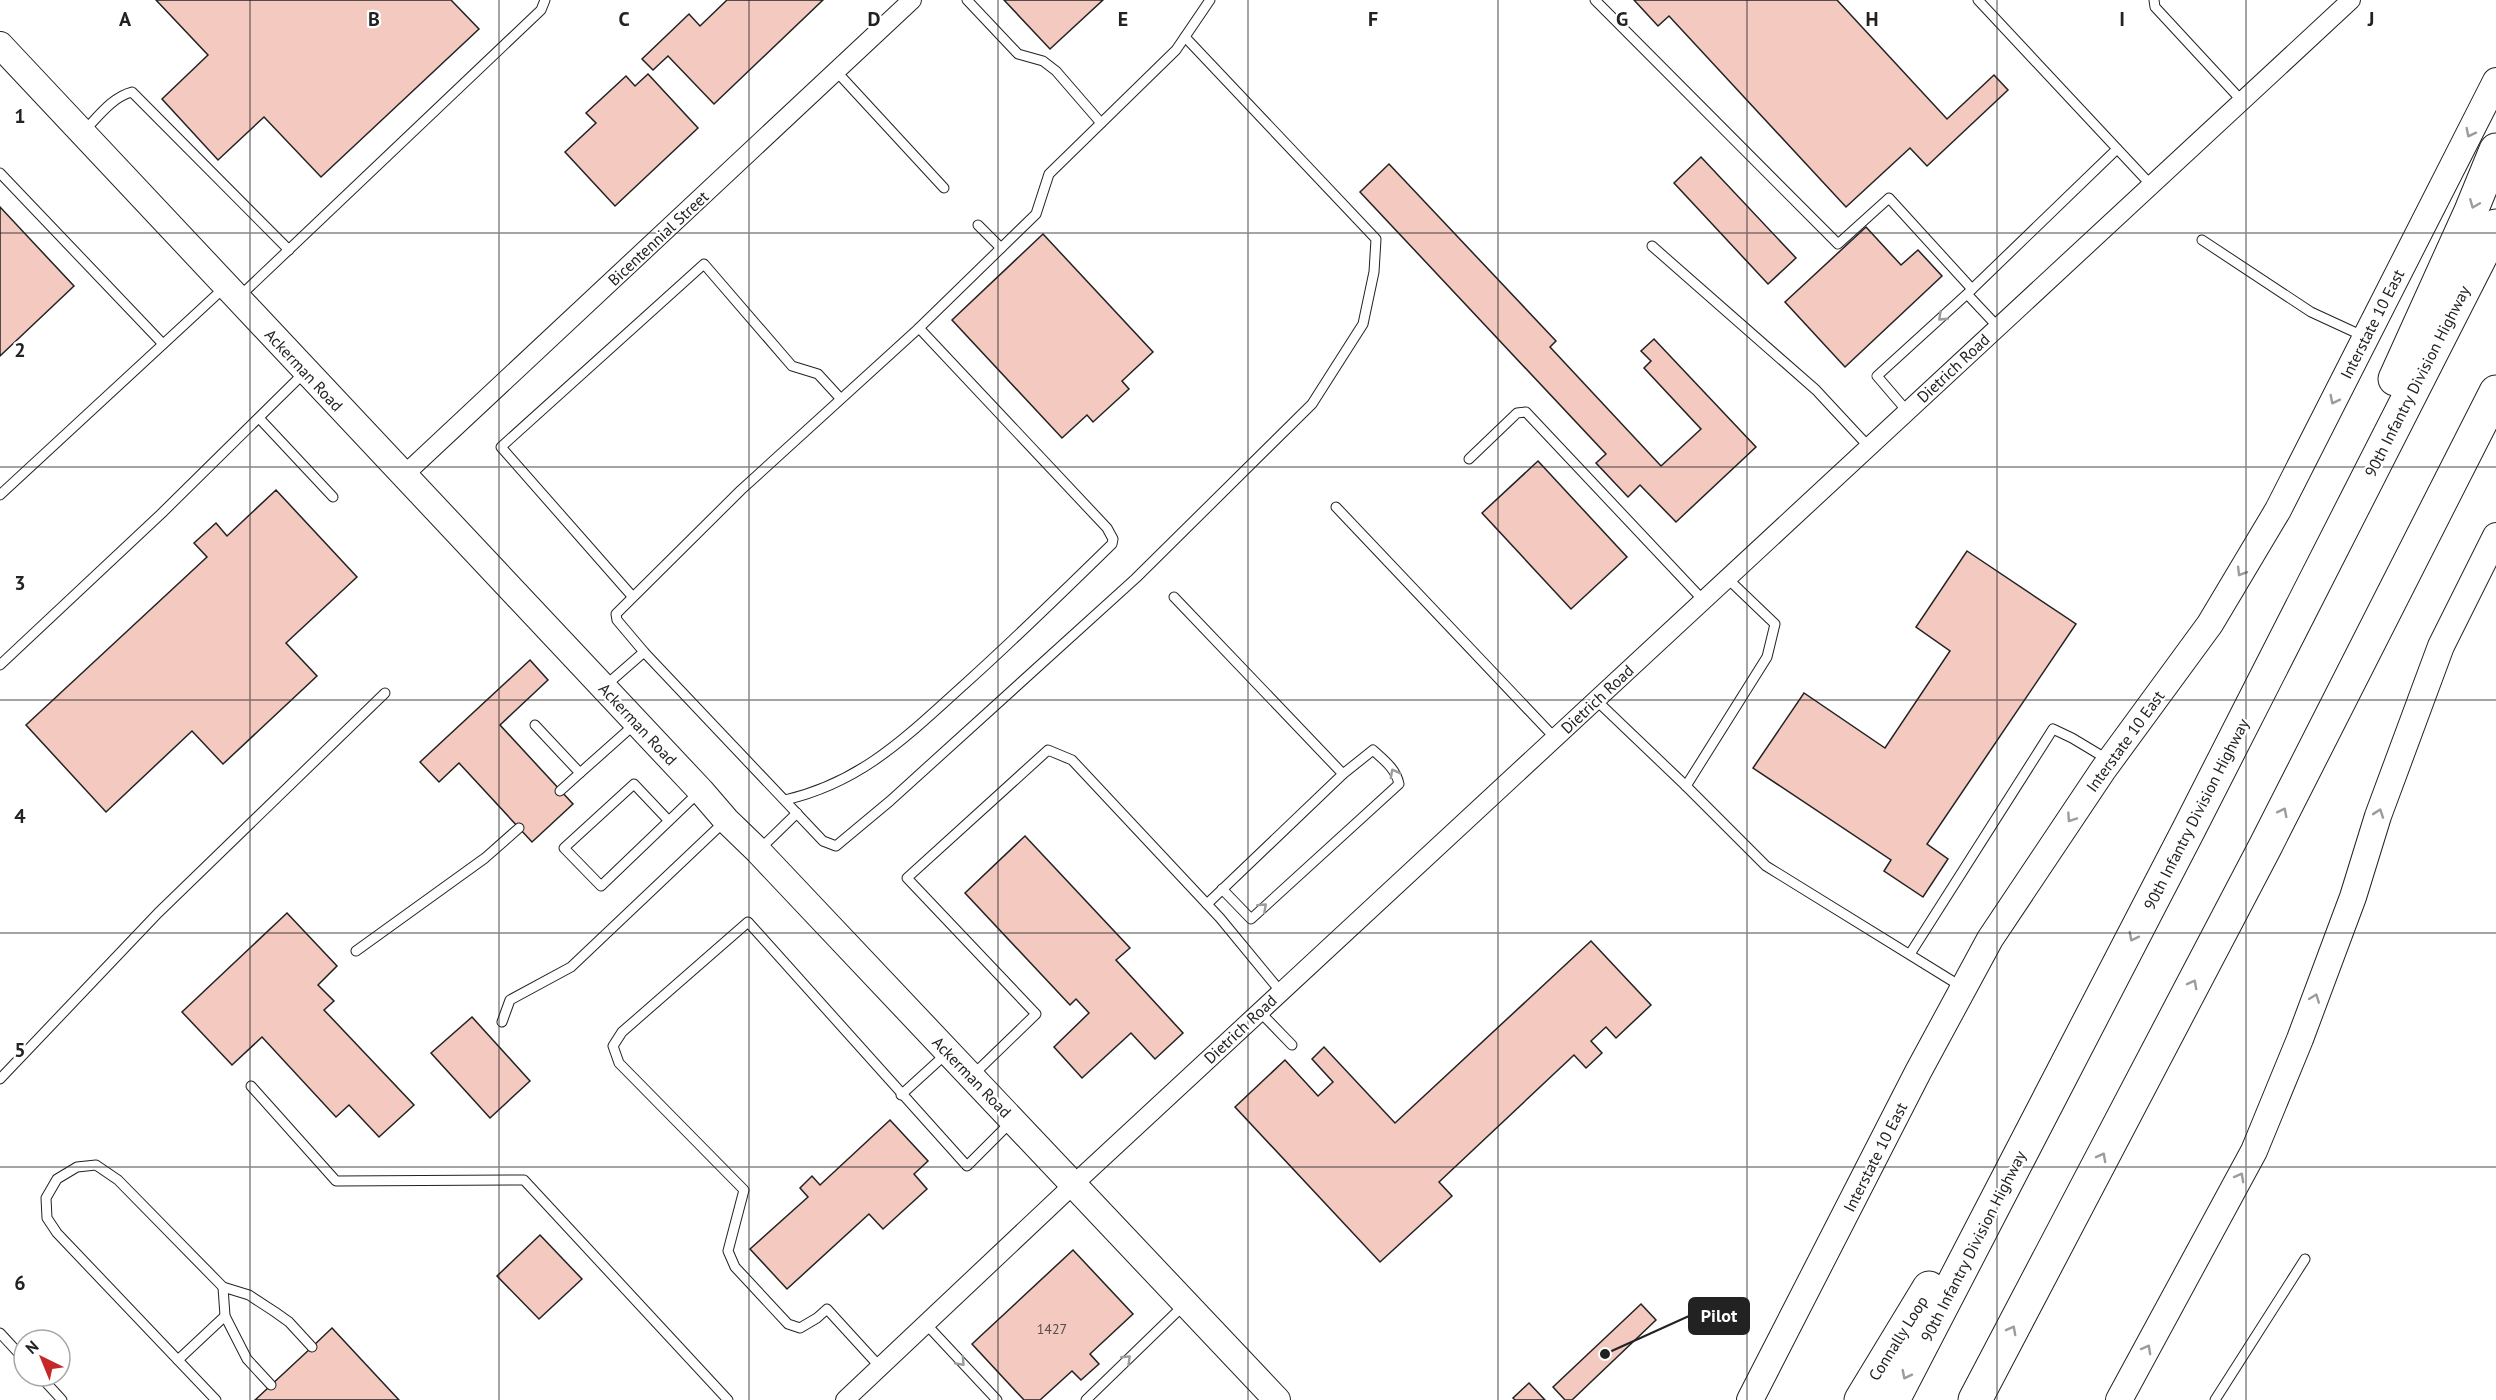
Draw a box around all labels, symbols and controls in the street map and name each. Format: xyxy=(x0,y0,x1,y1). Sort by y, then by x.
text: A xyxy=(119,6,132,32)
text: B xyxy=(368,6,380,32)
text: C xyxy=(618,6,630,32)
text: D xyxy=(868,6,881,32)
text: E xyxy=(1118,6,1128,32)
text: F xyxy=(1368,6,1378,32)
text: G xyxy=(1616,6,1628,32)
text: H xyxy=(1865,6,1879,32)
text: I xyxy=(2119,6,2125,32)
text: J xyxy=(2367,6,2374,32)
text: 1 xyxy=(14,103,26,129)
one-way arrow xyxy=(2465,126,2477,137)
street label: Bicentennial Street xyxy=(604,186,713,290)
one-way arrow xyxy=(2469,198,2481,209)
street label: Interstate 10 East xyxy=(2336,265,2408,382)
street label: 90th Infantry Division Highway xyxy=(2360,282,2474,480)
one-way arrow xyxy=(1938,310,1949,321)
street label: Ackerman Road xyxy=(261,325,347,415)
street label: Dietrich Road xyxy=(1912,329,1994,407)
text: 2 xyxy=(14,337,26,363)
one-way arrow xyxy=(2329,394,2341,405)
one-way arrow xyxy=(2236,566,2248,576)
text: 3 xyxy=(14,570,26,596)
street label: Dietrich Road xyxy=(1556,660,1638,738)
street label: Ackerman Road xyxy=(595,679,681,769)
street label: Interstate 10 East xyxy=(2082,686,2169,796)
street label: 90th Infantry Division Highway xyxy=(2139,715,2253,913)
one-way arrow xyxy=(1390,769,1401,779)
text: 4 xyxy=(14,803,26,829)
one-way arrow xyxy=(2276,807,2287,818)
one-way arrow xyxy=(2371,809,2384,819)
one-way arrow xyxy=(2067,812,2078,823)
one-way arrow xyxy=(1257,903,1267,914)
one-way arrow xyxy=(2129,930,2140,941)
one-way arrow xyxy=(2186,980,2197,991)
street label: Dietrich Road xyxy=(1199,990,1281,1068)
one-way arrow xyxy=(2308,993,2321,1004)
street label: Ackerman Road xyxy=(928,1032,1016,1122)
text: 5 xyxy=(14,1037,26,1063)
street label: Interstate 10 East xyxy=(1839,1098,1911,1215)
street label: 90th Infantry Division Highway xyxy=(1916,1147,2030,1345)
one-way arrow xyxy=(2095,1153,2106,1163)
one-way arrow xyxy=(2233,1173,2244,1183)
text: 6 xyxy=(14,1270,26,1296)
street label: Connally Loop xyxy=(1864,1292,1932,1384)
callout: Pilot xyxy=(1689,1298,1749,1334)
text: Pilot xyxy=(1701,1304,1738,1327)
house number: 1427 xyxy=(1037,1320,1067,1338)
one-way arrow xyxy=(2004,1325,2016,1336)
north arrow xyxy=(12,1328,72,1388)
text: N xyxy=(21,1336,42,1358)
one-way arrow xyxy=(2140,1344,2151,1355)
one-way arrow xyxy=(954,1355,965,1366)
one-way arrow xyxy=(1121,1355,1131,1366)
one-way arrow xyxy=(1902,1369,1913,1379)

